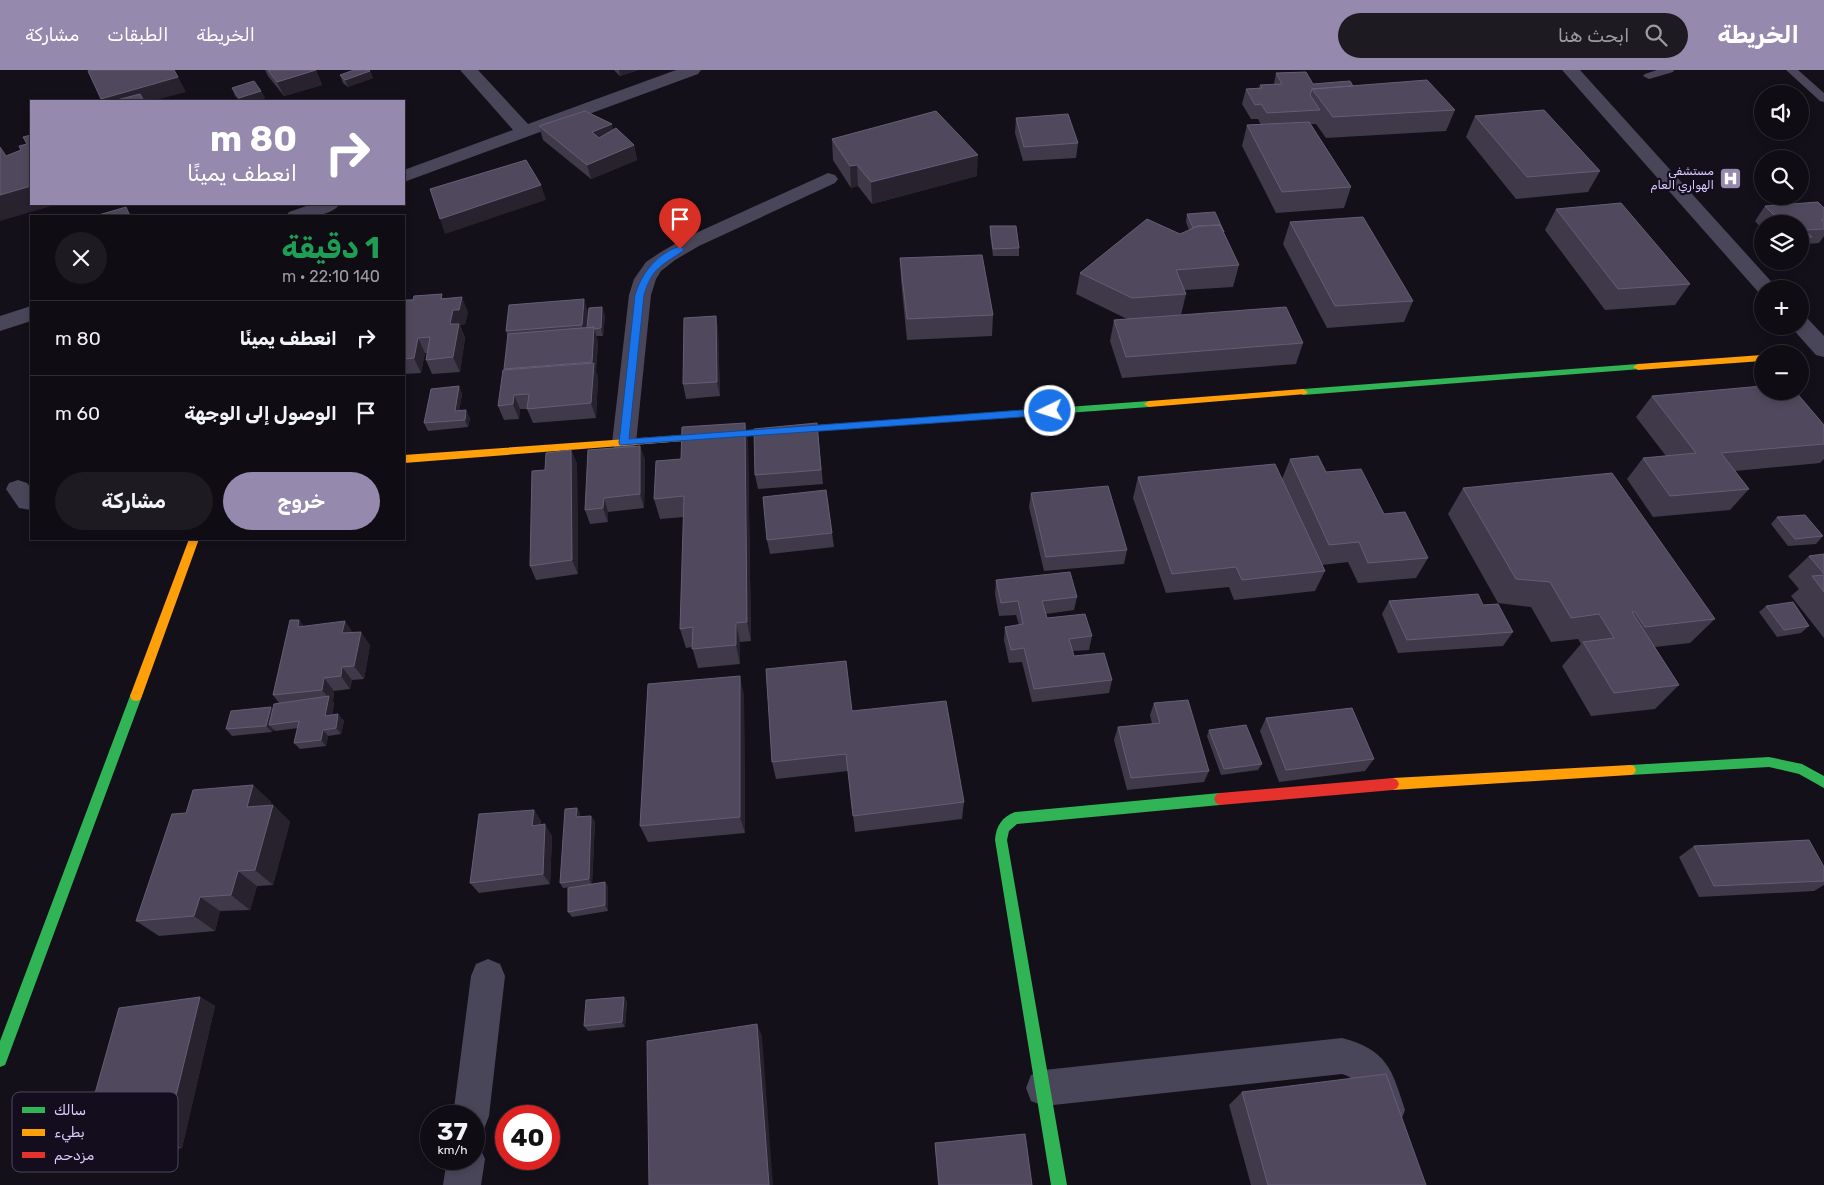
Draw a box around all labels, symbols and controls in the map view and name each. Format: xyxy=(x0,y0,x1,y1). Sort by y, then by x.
search box xyxy=(1338,13,1688,58)
icon: search xyxy=(1642,21,1670,49)
text: الخريطة xyxy=(1718,21,1799,49)
text: مشاركة xyxy=(25,24,79,46)
text: الطبقات xyxy=(107,24,168,46)
text: الخريطة xyxy=(196,24,255,46)
text: ابحث هنا xyxy=(1558,24,1630,47)
map controls xyxy=(1754,85,1809,400)
button: sound xyxy=(1754,85,1809,140)
text: 80 m xyxy=(210,118,297,160)
icon: right xyxy=(315,120,380,185)
button: search xyxy=(1754,150,1809,205)
text: انعطف يمينًا xyxy=(187,160,297,187)
place label: مستشفي الهواري العام xyxy=(1651,164,1714,194)
hospital icon: مستشفي الهواري العام xyxy=(1718,166,1742,190)
pin xyxy=(659,198,701,249)
icon: arrive xyxy=(666,205,694,233)
button: layers xyxy=(1754,215,1809,270)
text: 1 دقيقة xyxy=(282,230,380,266)
button: close xyxy=(55,232,107,284)
text: 140 m · 22:10 xyxy=(282,267,380,286)
button: + xyxy=(1754,280,1809,335)
icon: right xyxy=(352,324,380,352)
text: 80 m xyxy=(55,327,101,350)
text: انعطف يمينًا xyxy=(240,327,337,350)
button: − xyxy=(1754,345,1809,400)
position arrow xyxy=(1023,384,1075,436)
icon: arrive xyxy=(352,399,380,427)
text: 60 m xyxy=(55,402,100,425)
text: الوصول إلى الوجهة xyxy=(184,402,337,425)
button: مشاركة xyxy=(55,472,213,530)
button: خروج xyxy=(223,472,380,530)
legend xyxy=(12,1092,178,1172)
text: سالك xyxy=(54,1102,86,1119)
speed limit sign: 40 xyxy=(495,1105,560,1170)
text: 37 xyxy=(437,1117,468,1146)
text: بطيء xyxy=(54,1124,85,1143)
text: km/h xyxy=(438,1143,467,1157)
text: مزدحم xyxy=(54,1147,94,1164)

